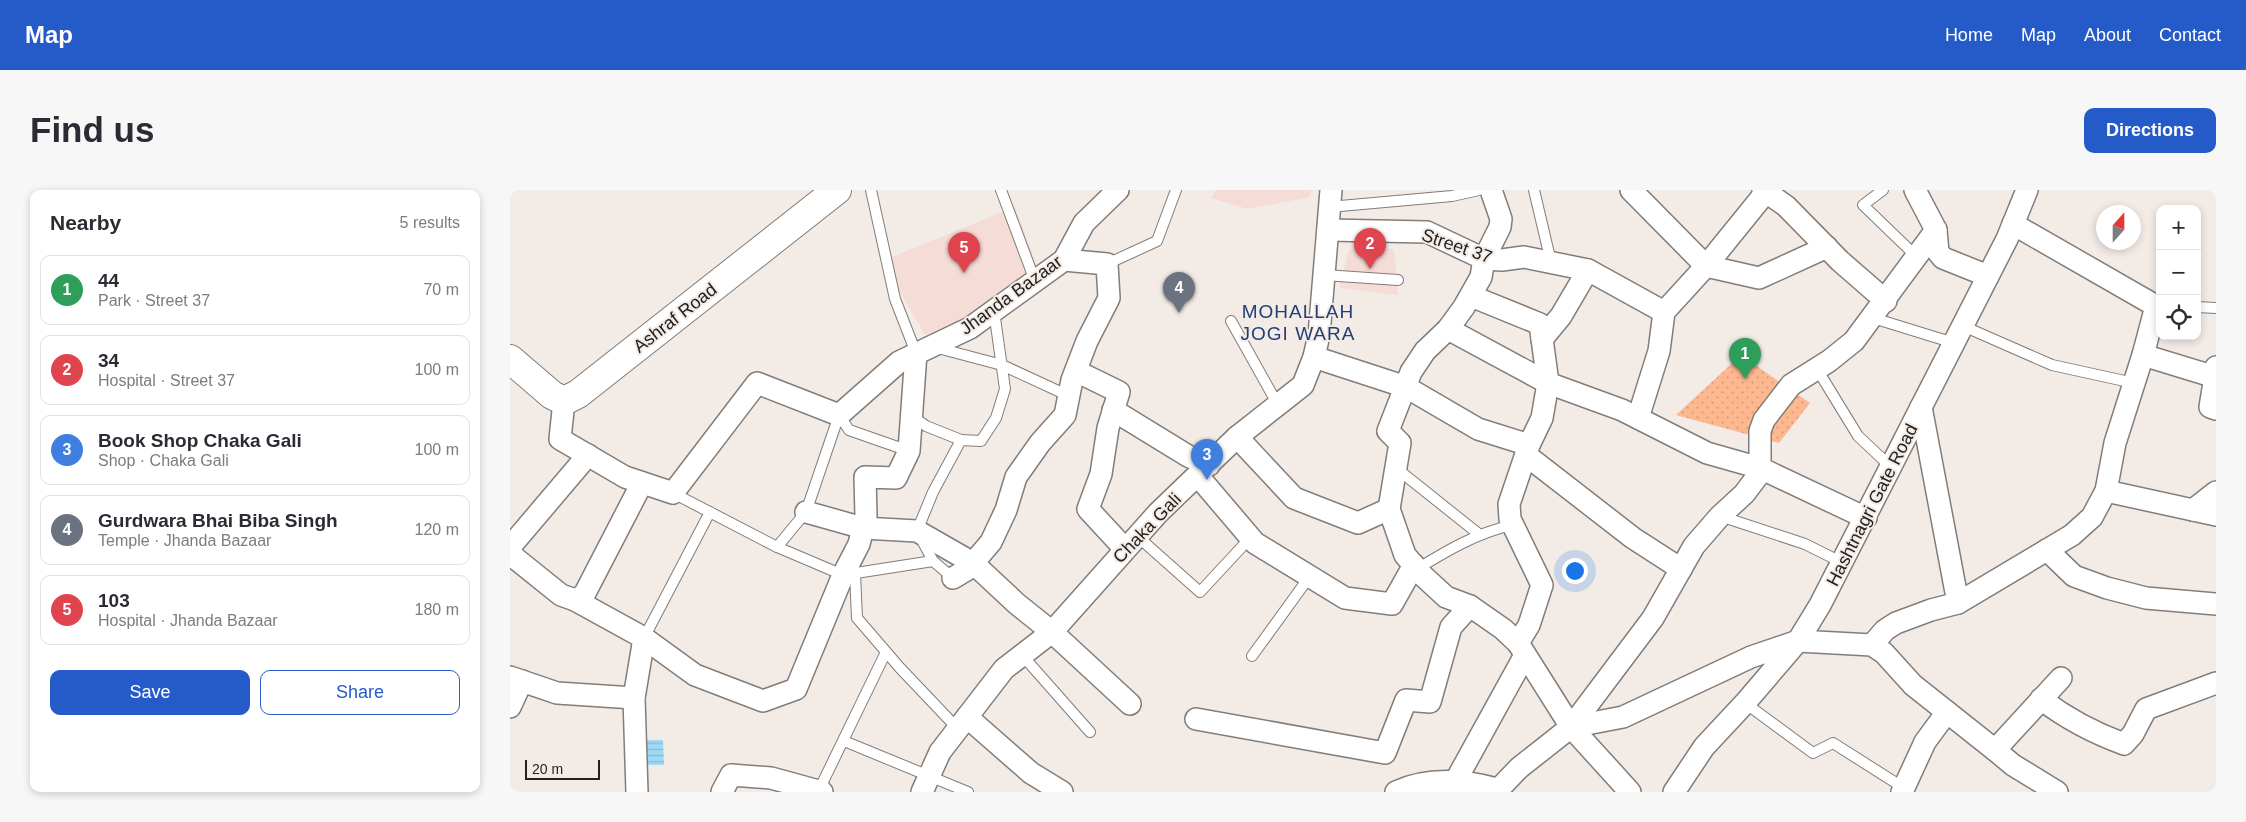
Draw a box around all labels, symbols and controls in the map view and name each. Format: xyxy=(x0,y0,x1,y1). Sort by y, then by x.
text: Map xyxy=(25,21,73,48)
text: Home xyxy=(1945,25,1993,45)
text: Map xyxy=(2021,25,2056,45)
text: About xyxy=(2084,25,2131,45)
text: Contact xyxy=(2159,25,2221,45)
button: Directions xyxy=(2084,108,2216,153)
text: Find us xyxy=(30,110,154,149)
north arrow xyxy=(2096,205,2141,250)
map controls xyxy=(2156,205,2201,340)
button: + xyxy=(2156,205,2201,250)
text: Nearby xyxy=(50,211,121,234)
text: 5 results xyxy=(400,214,460,231)
street label: Street 37 xyxy=(1419,225,1495,267)
pin: 2 xyxy=(1354,228,1386,269)
pin: 5 xyxy=(948,232,980,273)
button: − xyxy=(2156,250,2201,295)
street label: Jhanda Bazaar xyxy=(956,251,1066,339)
text: 44 xyxy=(98,270,119,291)
pin: 4 xyxy=(1163,272,1195,313)
street label: Ashraf Road xyxy=(629,279,721,357)
text: 1 xyxy=(63,281,71,298)
text: 70 m xyxy=(423,281,459,298)
text: Park · Street 37 xyxy=(98,292,210,309)
button: locate xyxy=(2156,295,2201,340)
district label: MOHALLAH JOGI WARA xyxy=(1241,301,1355,344)
pin: 1 xyxy=(1729,338,1761,379)
text: 34 xyxy=(98,350,119,371)
text: 2 xyxy=(63,361,71,378)
text: 100 m xyxy=(415,361,459,378)
text: Hospital · Street 37 xyxy=(98,372,235,389)
street label: Hashtnagri Gate Road xyxy=(1822,421,1922,589)
text: Book Shop Chaka Gali xyxy=(98,430,302,451)
pin: 3 xyxy=(1191,439,1223,480)
text: 3 xyxy=(63,441,71,458)
text: 100 m xyxy=(415,441,459,458)
text: Shop · Chaka Gali xyxy=(98,452,229,469)
street label: Chaka Gali xyxy=(1109,489,1185,567)
text: Gurdwara Bhai Biba Singh xyxy=(98,510,338,531)
text: 4 xyxy=(63,521,71,538)
text: 120 m xyxy=(415,521,459,538)
text: Temple · Jhanda Bazaar xyxy=(98,532,271,549)
your location xyxy=(1562,558,1588,584)
text: 103 xyxy=(98,590,130,611)
text: 5 xyxy=(63,601,71,618)
text: 180 m xyxy=(415,601,459,618)
text: Hospital · Jhanda Bazaar xyxy=(98,612,278,629)
button: Save xyxy=(50,670,250,715)
button: Share xyxy=(260,670,460,715)
scale bar xyxy=(525,757,600,780)
text: 20 m xyxy=(532,761,563,777)

